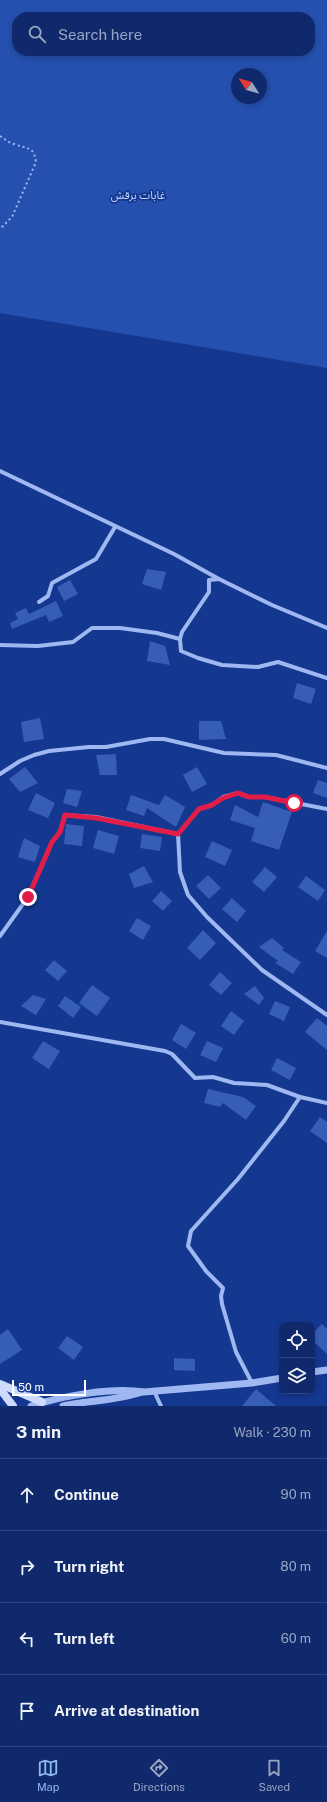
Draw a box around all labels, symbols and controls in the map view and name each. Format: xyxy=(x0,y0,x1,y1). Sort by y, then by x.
search box xyxy=(12,12,315,56)
icon: search xyxy=(26,23,48,45)
text: Search here xyxy=(58,26,142,43)
north arrow xyxy=(231,68,267,104)
park label: غابات برقش xyxy=(111,189,166,202)
route start xyxy=(285,794,303,812)
route end xyxy=(19,888,37,906)
map controls xyxy=(279,1322,315,1394)
button: locate xyxy=(279,1322,315,1358)
button: layers xyxy=(279,1358,315,1394)
scale bar xyxy=(12,1378,86,1397)
text: 50 m xyxy=(18,1381,44,1393)
text: 3 min xyxy=(16,1422,61,1442)
text: Walk · 230 m xyxy=(233,1425,311,1440)
icon: ahead xyxy=(16,1484,38,1506)
text: Continue xyxy=(54,1486,119,1503)
text: 90 m xyxy=(281,1487,311,1502)
icon: right xyxy=(16,1556,38,1578)
text: Turn right xyxy=(54,1558,124,1575)
text: 80 m xyxy=(280,1559,311,1574)
icon: left xyxy=(16,1628,38,1650)
text: Turn left xyxy=(54,1630,115,1647)
text: 60 m xyxy=(281,1631,311,1646)
icon: arrive xyxy=(16,1700,38,1722)
text: Arrive at destination xyxy=(54,1702,199,1719)
tab: Map xyxy=(37,1757,59,1793)
tab: Directions xyxy=(133,1757,185,1793)
tab: Saved xyxy=(259,1757,290,1793)

